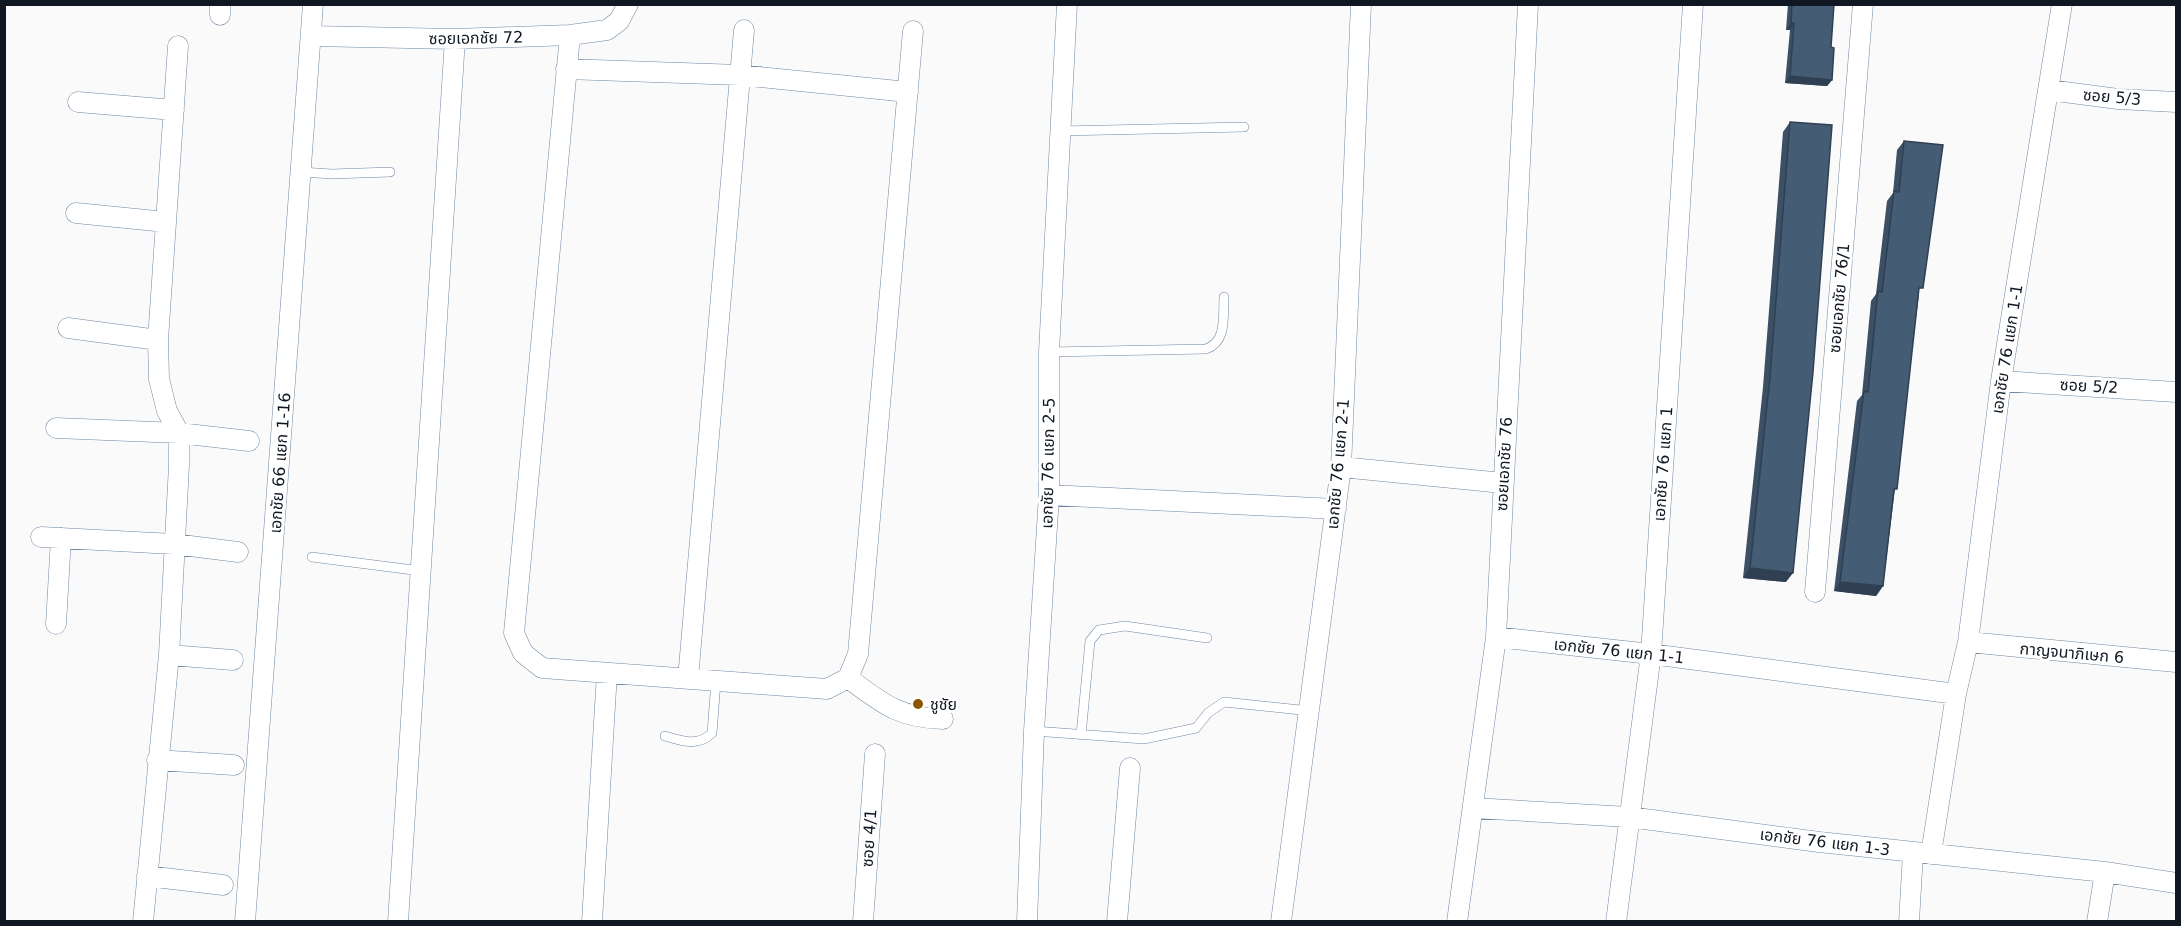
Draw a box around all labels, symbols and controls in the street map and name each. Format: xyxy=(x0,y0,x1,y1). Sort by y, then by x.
street label: ซอยเอกชัย 72 xyxy=(428,28,524,48)
street label: ซอย 5/3 xyxy=(2082,85,2142,109)
street label: ซอยเอกชัย 76/1 xyxy=(1825,242,1853,354)
street label: เอกชัย 76 แยก 1-1 xyxy=(1987,283,2027,415)
street label: ซอย 5/2 xyxy=(2059,375,2119,397)
street label: เอกชัย 66 แยก 1-16 xyxy=(266,392,294,534)
street label: เอกชัย 76 แยก 2-5 xyxy=(1037,397,1059,529)
street label: เอกชัย 76 แยก 2-1 xyxy=(1323,398,1353,530)
street label: เอกชัย 76 แยก 1 xyxy=(1650,406,1676,522)
street label: ซอยเอกชัย 76 xyxy=(1492,416,1516,512)
street label: เอกชัย 76 แยก 1-1 xyxy=(1553,635,1685,667)
street label: กาญจนาภิเษก 6 xyxy=(2019,639,2125,667)
place label: ชูชัย xyxy=(930,695,957,714)
marker: ชูชัย xyxy=(911,697,925,711)
street label: ซอย 4/1 xyxy=(857,808,881,868)
street label: เอกชัย 76 แยก 1-3 xyxy=(1759,825,1891,859)

